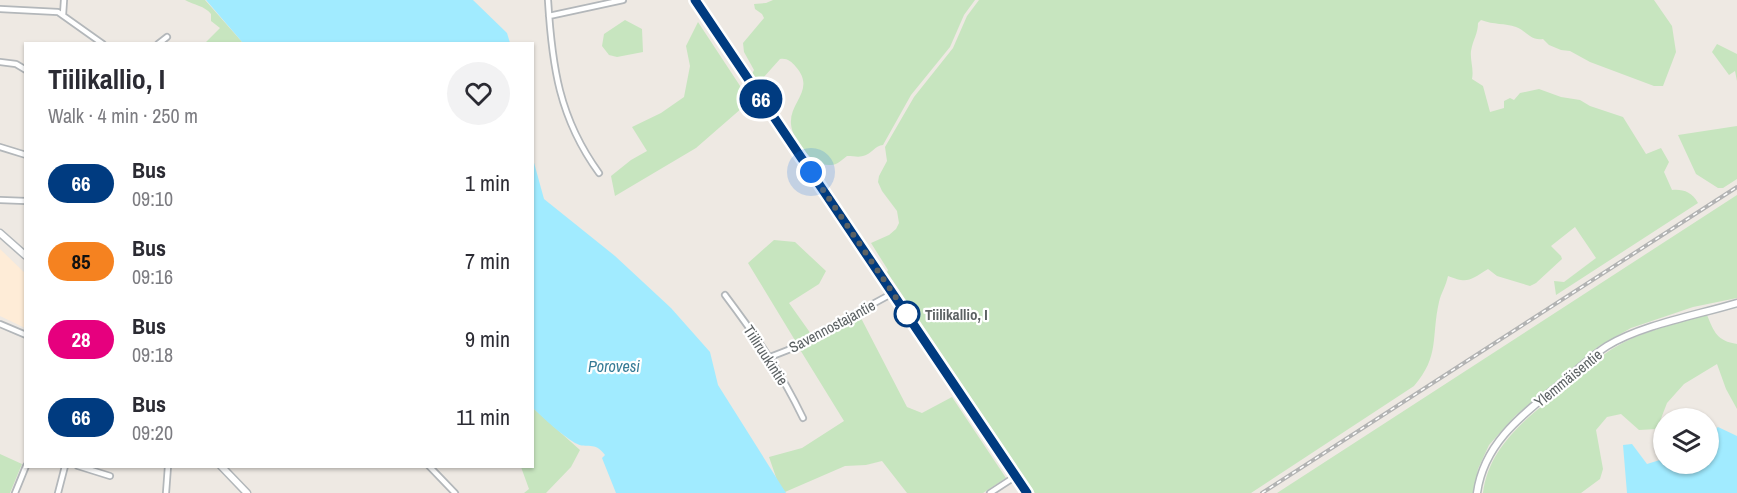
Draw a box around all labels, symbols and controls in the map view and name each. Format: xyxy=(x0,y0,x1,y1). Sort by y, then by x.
text: Tiilikallio, I xyxy=(48,60,165,98)
button: heart xyxy=(447,62,510,125)
line badge: 66 xyxy=(734,80,788,118)
text: 66 xyxy=(751,85,771,114)
text: Walk · 4 min · 250 m xyxy=(48,102,198,129)
text: Bus xyxy=(132,155,166,185)
your location xyxy=(796,157,826,187)
text: 1 min xyxy=(465,168,510,198)
text: 66 xyxy=(71,169,91,198)
text: 09:10 xyxy=(132,185,173,212)
text: Bus xyxy=(132,233,166,263)
text: 7 min xyxy=(465,246,510,276)
text: 85 xyxy=(71,247,91,276)
text: 09:16 xyxy=(132,263,173,290)
street label: Savennostajantie xyxy=(785,294,879,358)
marker: Tiilikallio, I xyxy=(894,301,920,327)
place label: Tiilikallio, I xyxy=(925,304,988,325)
text: Bus xyxy=(132,311,166,341)
street label: Tiiliruukintie xyxy=(739,321,793,389)
text: 9 min xyxy=(465,324,510,354)
text: 28 xyxy=(71,325,91,354)
text: 09:18 xyxy=(132,341,173,368)
street label: Ylemmäisentie xyxy=(1530,344,1607,412)
water label: Porovesi xyxy=(588,355,640,377)
text: Bus xyxy=(132,389,166,419)
text: 11 min xyxy=(456,402,510,432)
text: 66 xyxy=(71,403,91,432)
map controls xyxy=(1653,408,1719,474)
button: layers xyxy=(1653,408,1719,474)
text: 09:20 xyxy=(132,419,173,446)

